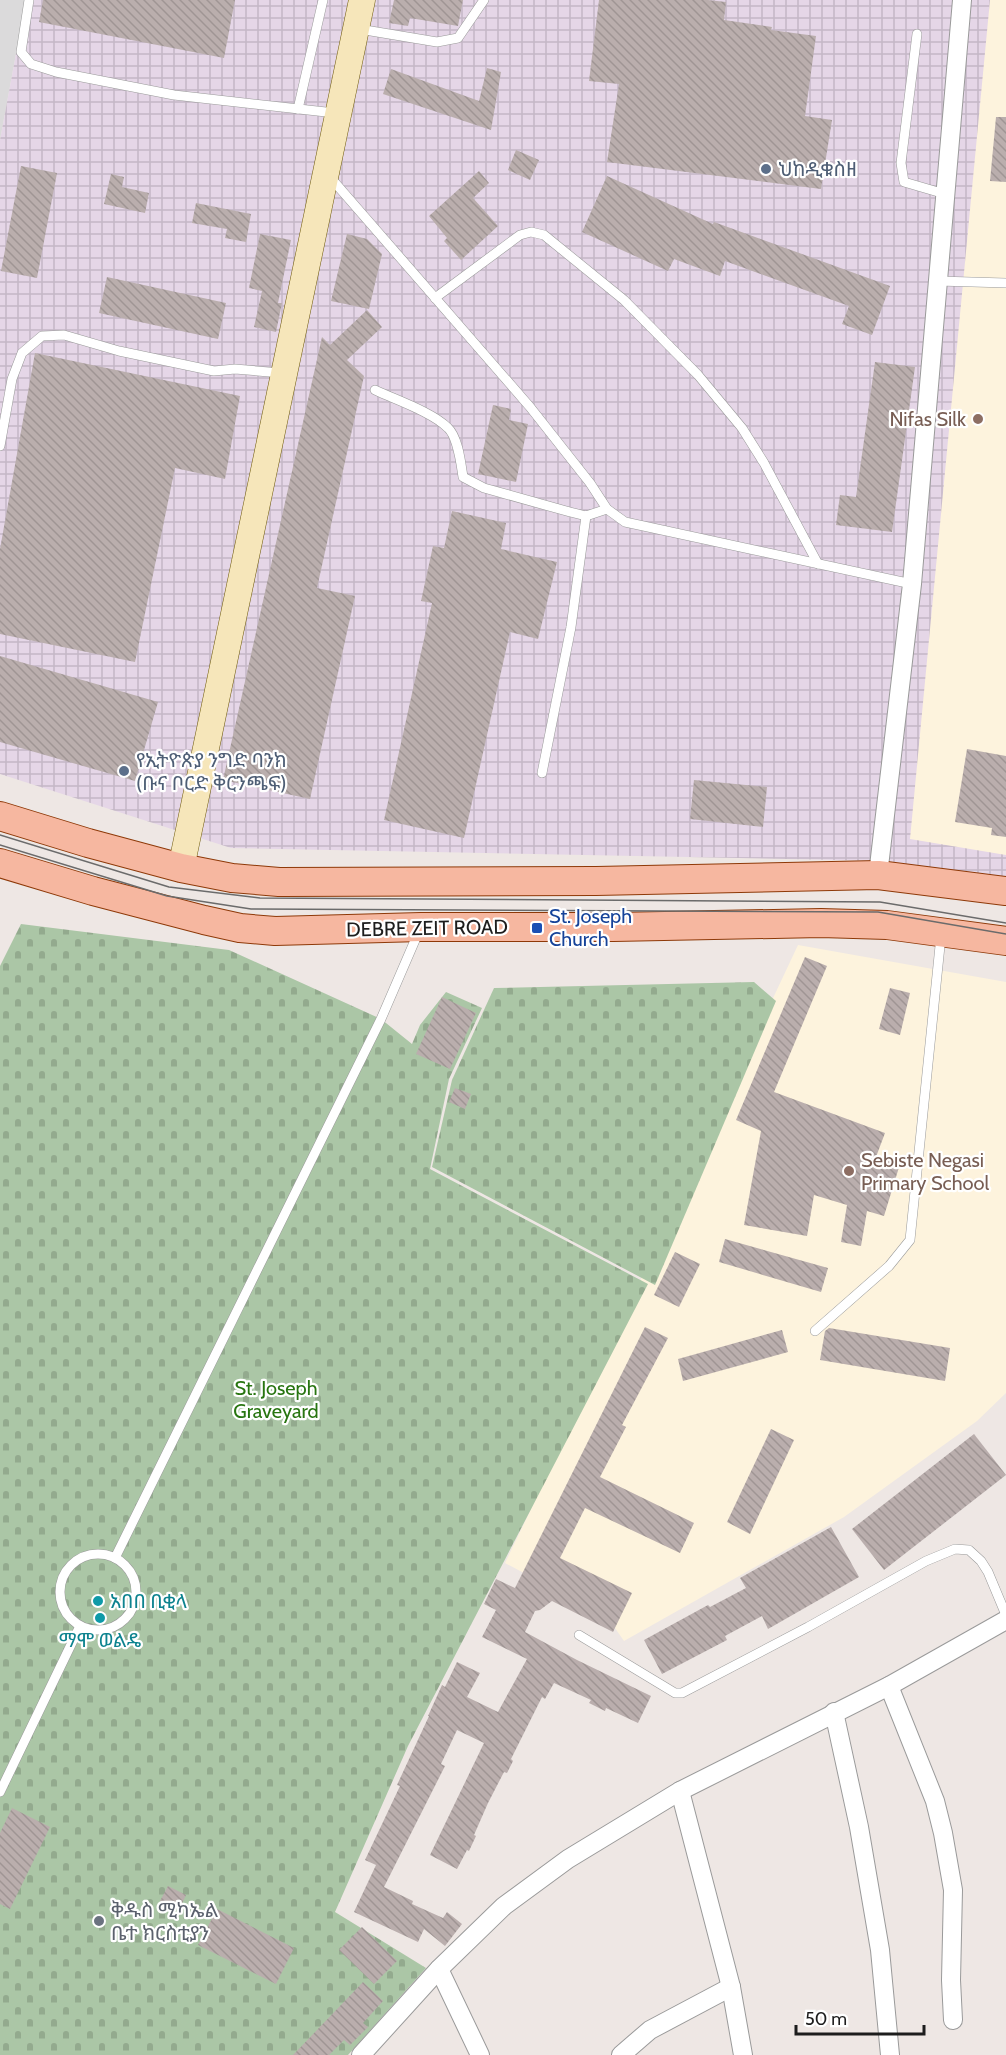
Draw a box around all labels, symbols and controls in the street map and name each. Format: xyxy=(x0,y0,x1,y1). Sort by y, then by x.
place label: ህከዲቁስዘ xyxy=(778,157,857,181)
marker: ህከዲቁስዘ xyxy=(759,162,773,176)
place label: Nifas Silk xyxy=(889,407,966,431)
marker: Nifas Silk xyxy=(971,412,985,426)
place label: የኢትዮጵያ ንግድ ባንክ (ቡና ቦርድ ቅርንጫፍ) xyxy=(136,748,287,795)
marker: የኢትዮጵያ ንግድ ባንክ (ቡና ቦርድ ቅርንጫፍ) xyxy=(117,764,131,778)
place label: St. Joseph Church xyxy=(549,904,632,951)
street label: DEBRE ZEIT ROAD xyxy=(346,915,508,941)
marker: St. Joseph Church xyxy=(530,921,544,935)
place label: Sebiste Negasi Primary School xyxy=(861,1148,989,1195)
marker: Sebiste Negasi Primary School xyxy=(842,1164,856,1178)
park label: St. Joseph Graveyard xyxy=(233,1376,319,1423)
place label: አበበ ቢቂላ xyxy=(110,1589,187,1613)
marker: አበበ ቢቂላ xyxy=(91,1594,105,1608)
marker: ማሞ ወልዴ xyxy=(93,1611,107,1625)
place label: ማሞ ወልዴ xyxy=(59,1628,141,1652)
place label: ቅዱስ ሚካኤል ቤተ ክርስቲያን xyxy=(111,1898,218,1945)
marker: ቅዱስ ሚካኤል ቤተ ክርስቲያን xyxy=(92,1914,106,1928)
scale bar xyxy=(796,1998,924,2036)
text: 50 m xyxy=(805,2008,847,2030)

